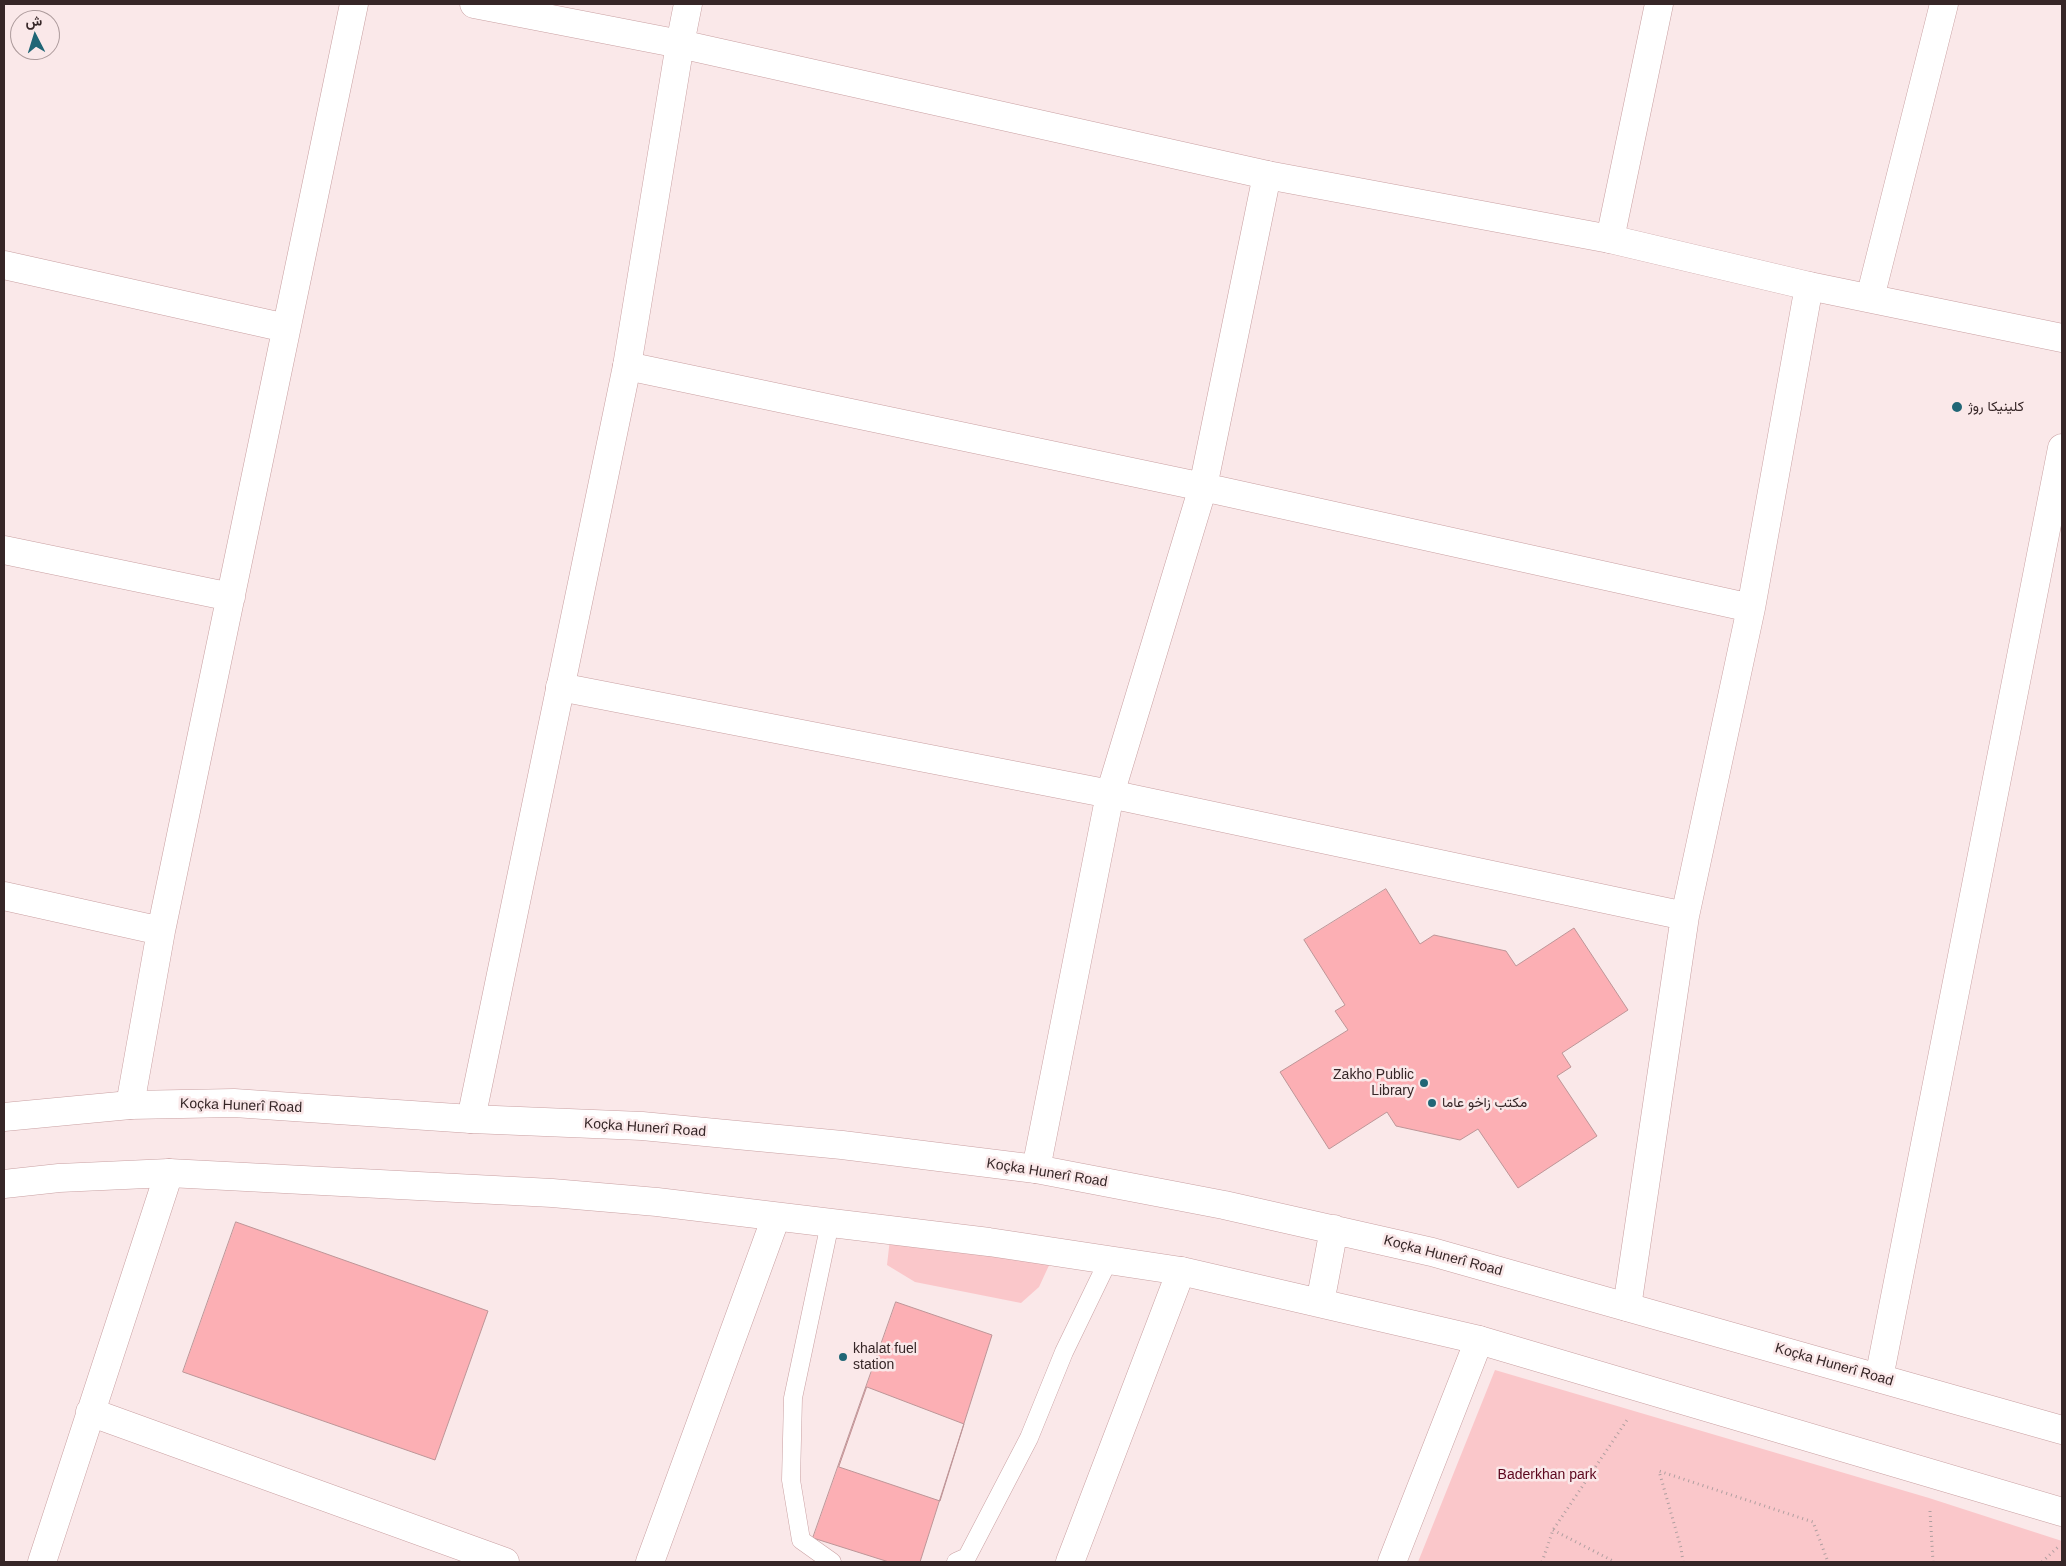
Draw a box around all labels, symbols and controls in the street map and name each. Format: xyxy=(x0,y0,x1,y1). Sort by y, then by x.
north arrow xyxy=(10,10,60,60)
text: ش xyxy=(25,12,43,30)
place label: كلينيكا روژ xyxy=(1968,399,2024,415)
marker: كلينيكا روژ xyxy=(1950,400,1964,414)
place label: Zakho Public Library xyxy=(1333,1067,1414,1100)
marker: Zakho Public Library xyxy=(1418,1077,1430,1089)
street label: Koçka Hunerî Road xyxy=(180,1095,302,1117)
place label: مكتب زاخو عاما xyxy=(1442,1095,1527,1111)
marker: مكتب زاخو عاما xyxy=(1426,1097,1438,1109)
street label: Koçka Hunerî Road xyxy=(583,1115,707,1141)
street label: Koçka Hunerî Road xyxy=(985,1155,1109,1191)
street label: Koçka Hunerî Road xyxy=(1382,1232,1504,1280)
street label: Koçka Hunerî Road xyxy=(1773,1340,1895,1390)
place label: khalat fuel station xyxy=(853,1341,917,1374)
marker: khalat fuel station xyxy=(837,1351,849,1363)
park label: Baderkhan park xyxy=(1498,1467,1596,1483)

